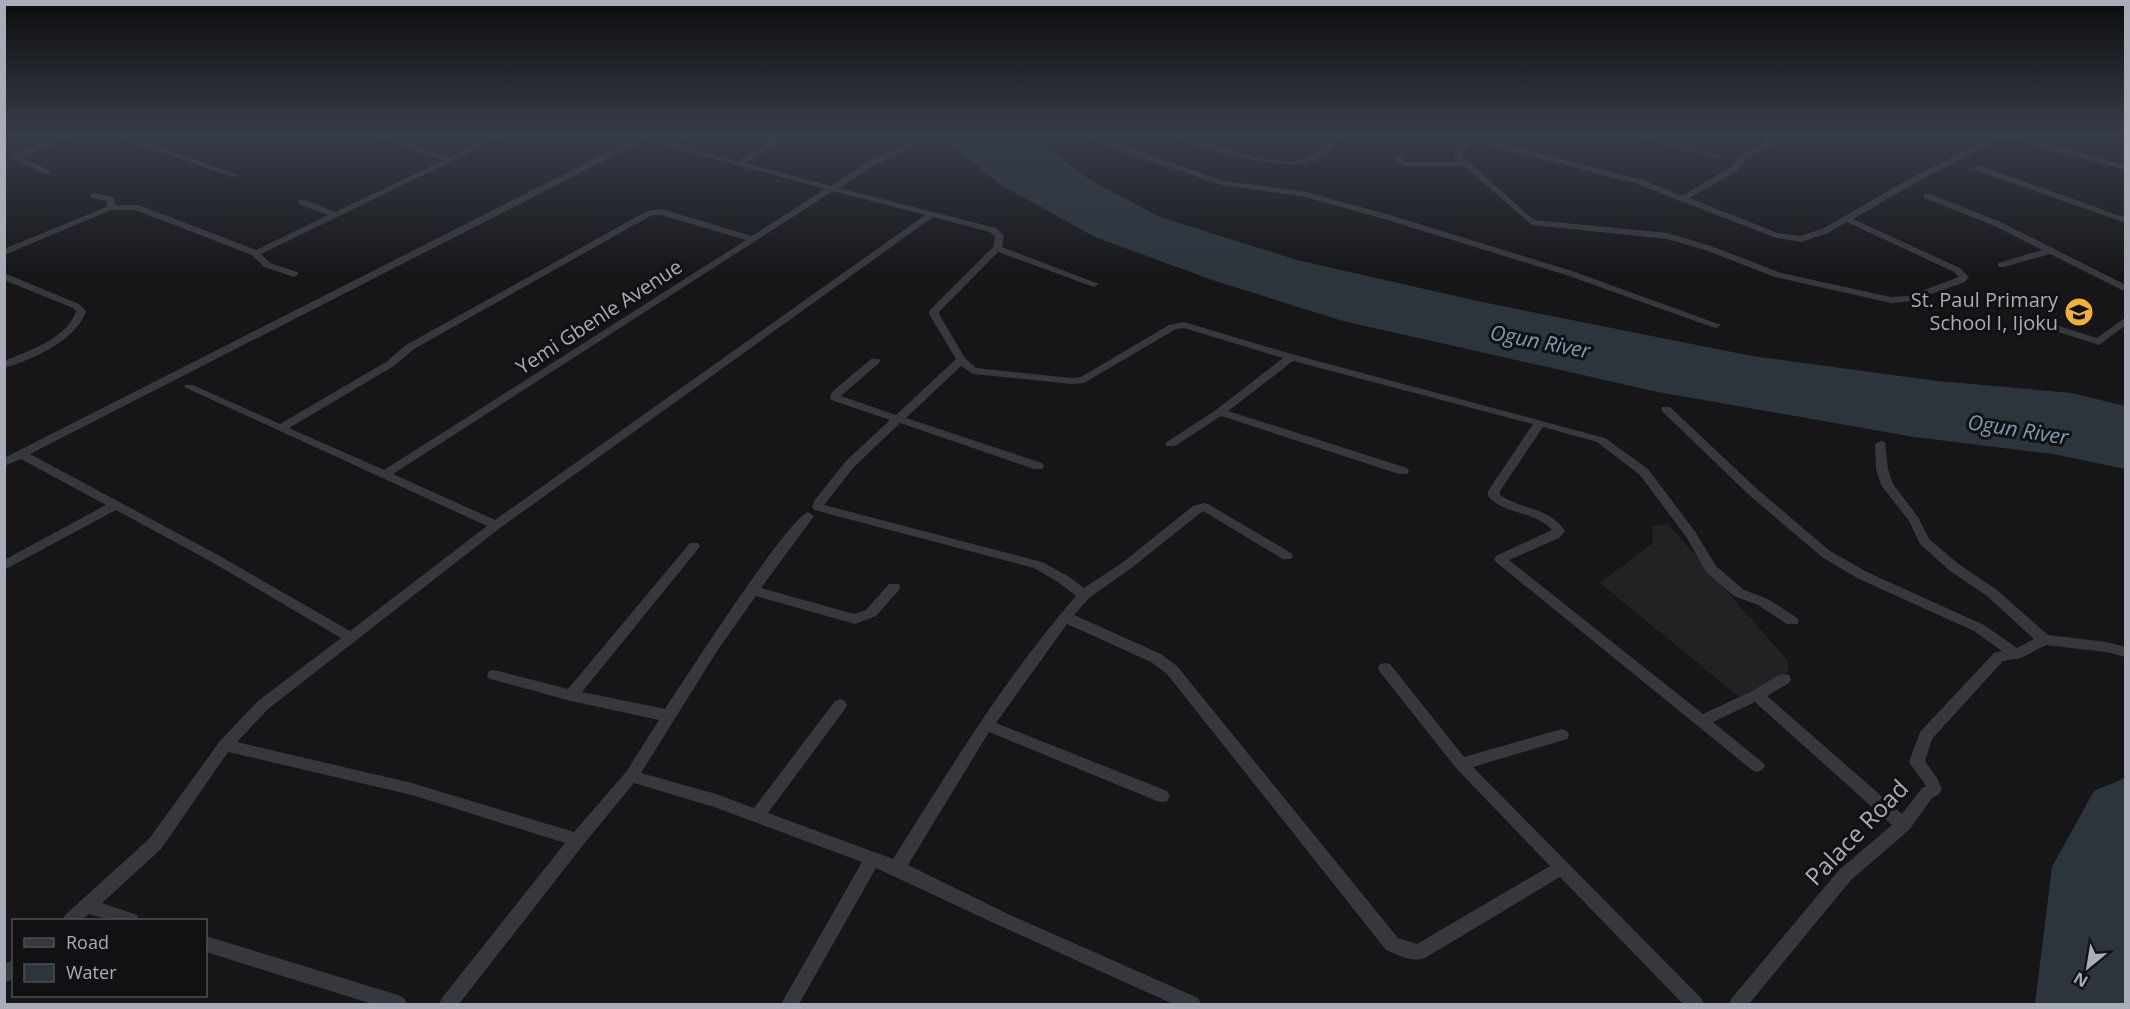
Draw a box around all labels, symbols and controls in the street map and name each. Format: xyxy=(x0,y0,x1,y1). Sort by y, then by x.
street label: Yemi Gbenle Avenue xyxy=(511,253,687,380)
place label: St. Paul Primary School I, Ijoku xyxy=(1911,286,2059,336)
school or university icon: St. Paul Primary School I, Ijoku xyxy=(2063,296,2095,328)
water label: Ogun River xyxy=(1488,318,1593,365)
water label: Ogun River xyxy=(1966,407,2071,451)
street label: Palace Road xyxy=(1797,772,1915,892)
legend xyxy=(12,919,207,997)
text: Road xyxy=(66,930,109,954)
north arrow xyxy=(2058,937,2118,997)
text: Water xyxy=(66,960,117,984)
text: N xyxy=(2069,967,2092,993)

